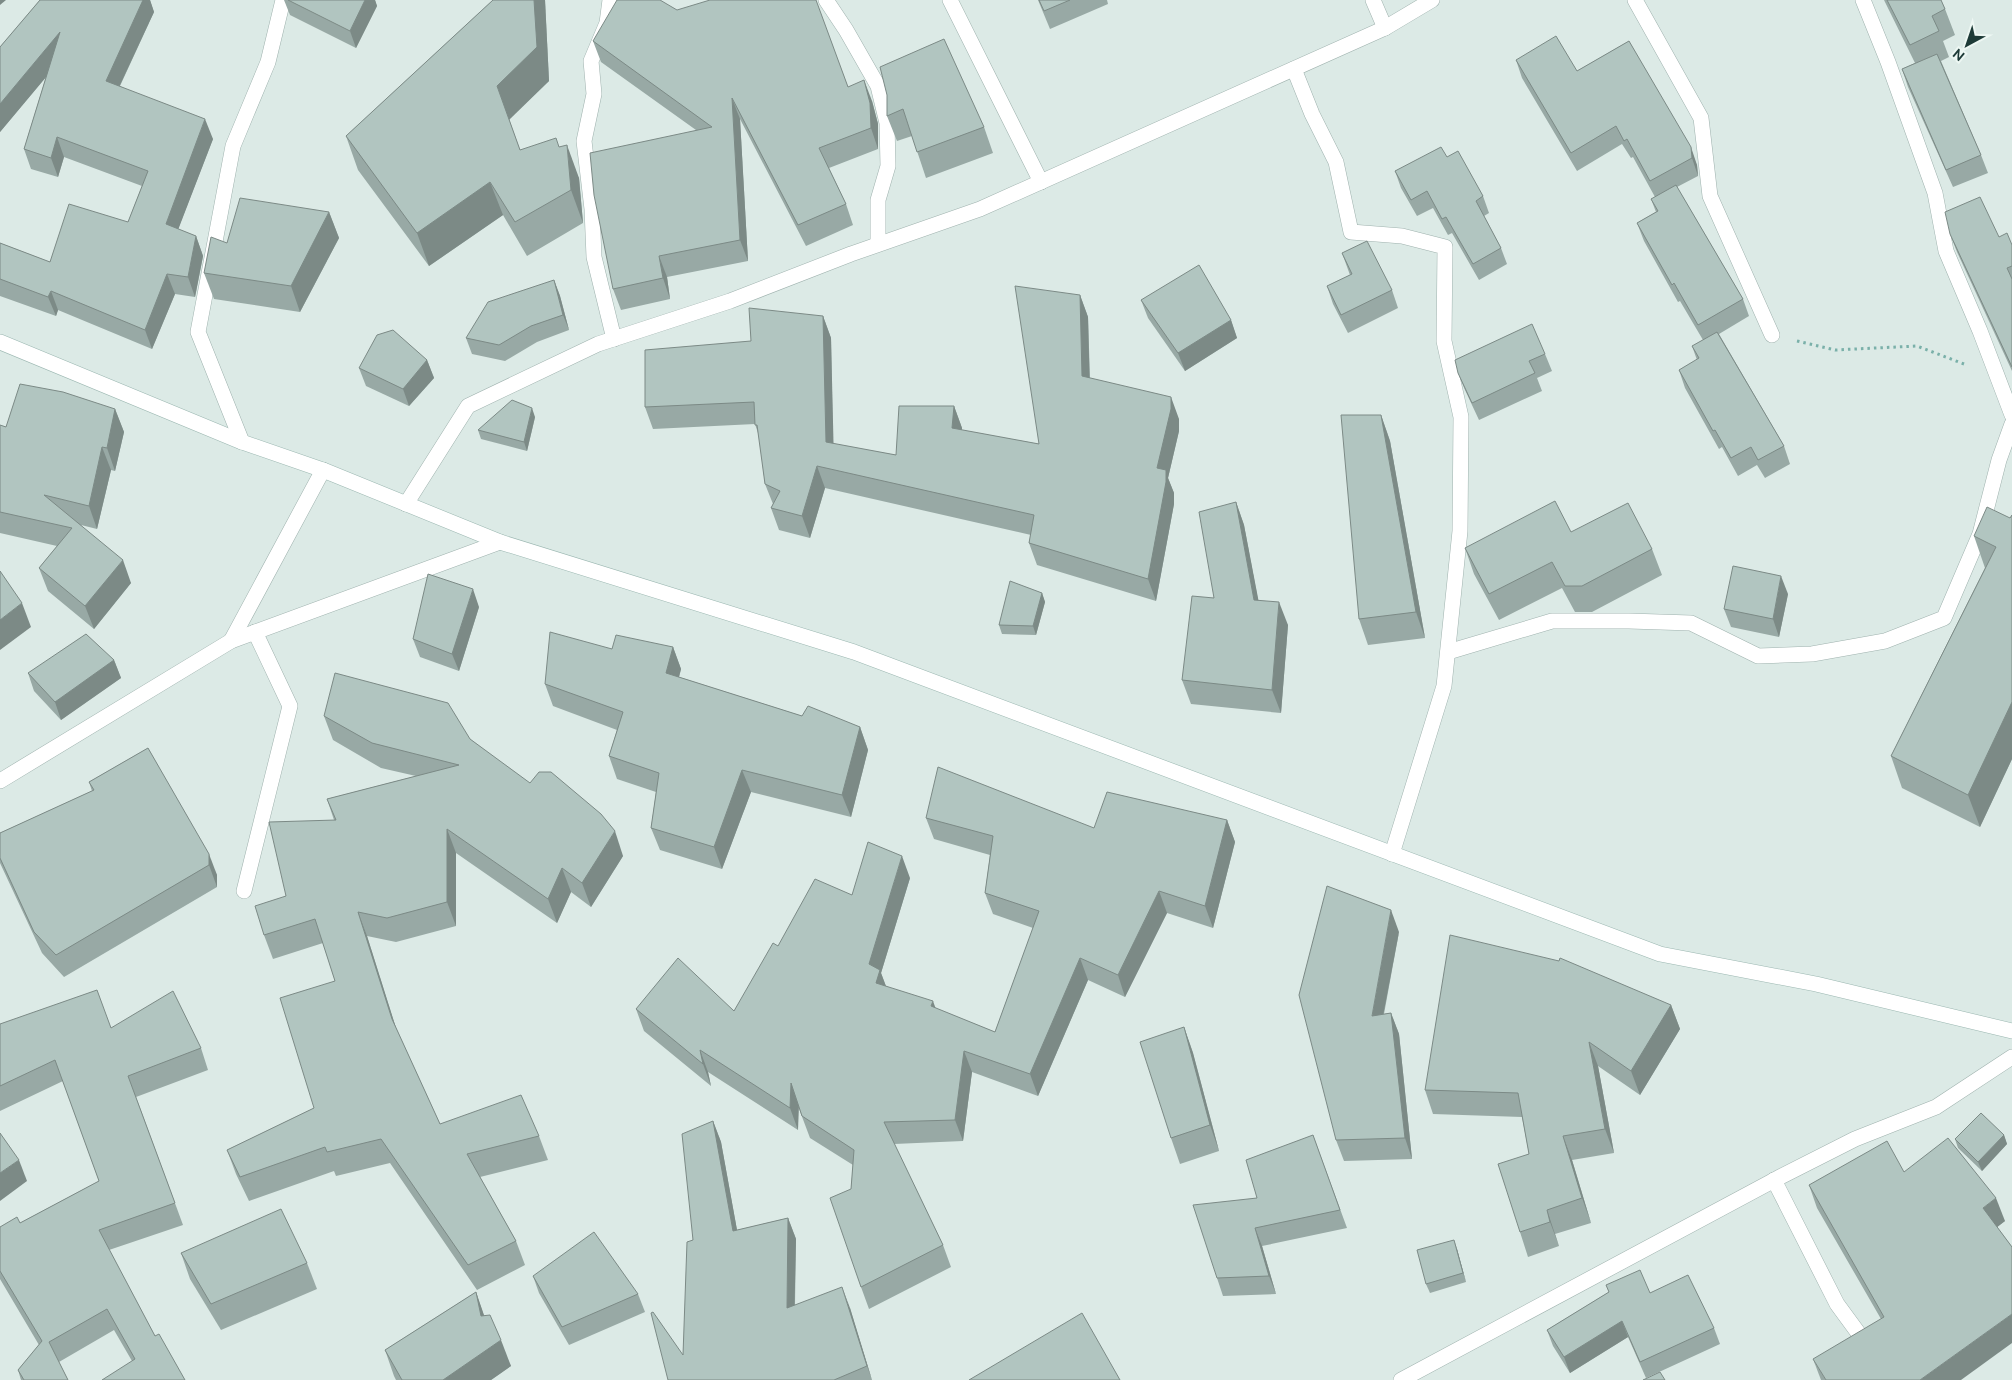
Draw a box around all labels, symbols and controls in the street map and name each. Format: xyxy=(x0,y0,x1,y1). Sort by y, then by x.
north arrow xyxy=(1942,20,1992,70)
text: N xyxy=(1949,45,1968,64)

